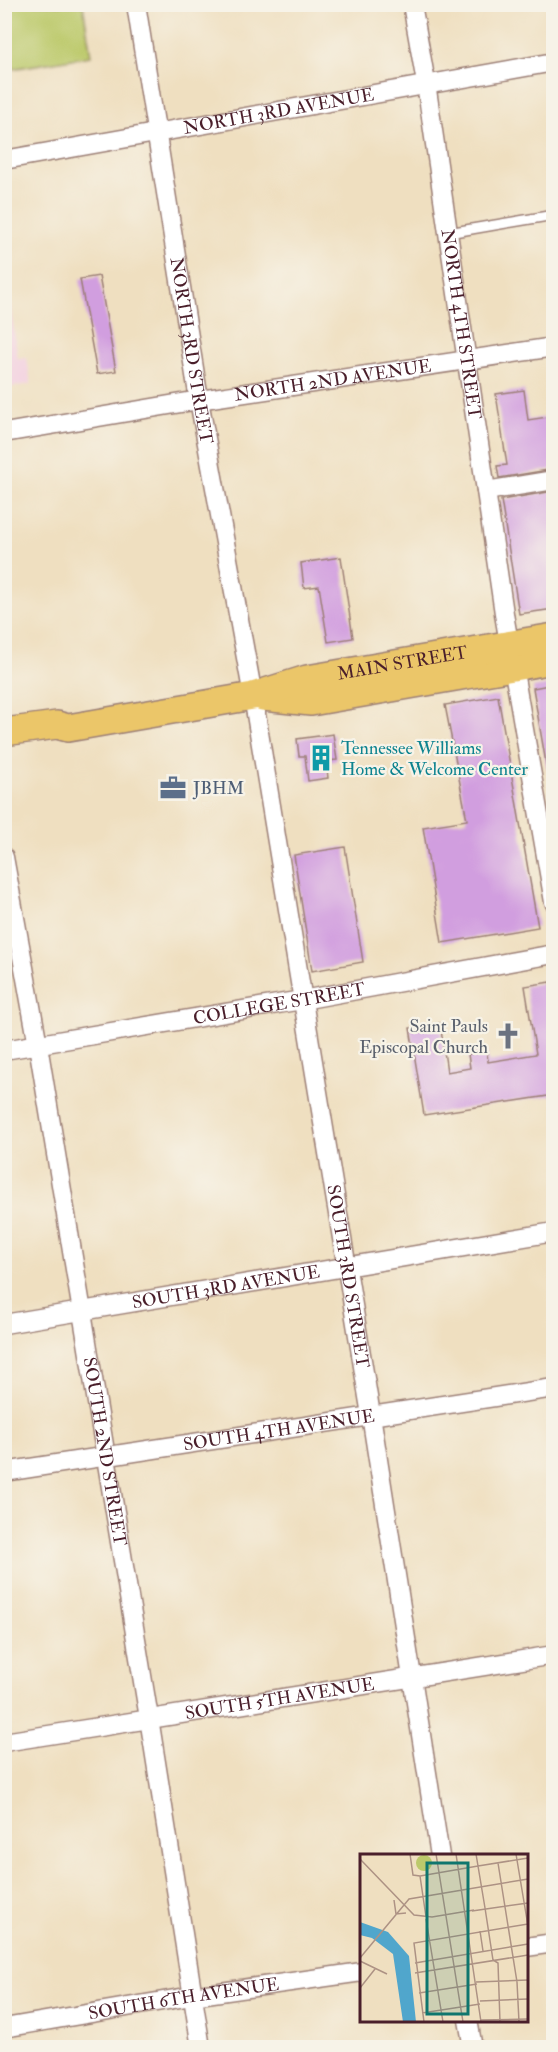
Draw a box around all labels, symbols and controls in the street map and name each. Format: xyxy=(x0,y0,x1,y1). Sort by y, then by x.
street label: NORTH 3RD AVENUE xyxy=(182,83,376,139)
street label: NORTH 4TH STREET xyxy=(436,228,487,421)
street label: NORTH 3RD STREET xyxy=(165,256,218,446)
street label: NORTH 2ND AVENUE xyxy=(233,354,433,406)
street label: MAIN STREET xyxy=(336,640,470,685)
place label: Tennessee Williams Home & Welcome Center xyxy=(341,737,528,781)
building icon: Tennessee Williams Home & Welcome Center xyxy=(306,743,336,773)
office icon: JBHM xyxy=(158,773,188,803)
place label: JBHM xyxy=(192,777,244,800)
street label: COLLEGE STREET xyxy=(191,977,368,1030)
place label: Saint Pauls Episcopal Church xyxy=(359,1015,489,1059)
church icon: Saint Pauls Episcopal Church xyxy=(493,1021,523,1051)
street label: SOUTH 3RD STREET xyxy=(322,1183,375,1370)
street label: SOUTH 3RD AVENUE xyxy=(130,1260,322,1314)
street label: SOUTH 2ND STREET xyxy=(78,1355,132,1548)
street label: SOUTH 4TH AVENUE xyxy=(181,1404,376,1456)
street label: SOUTH 5TH AVENUE xyxy=(183,1672,376,1725)
inset map xyxy=(360,1854,528,2022)
street label: SOUTH 6TH AVENUE xyxy=(86,1972,280,2025)

